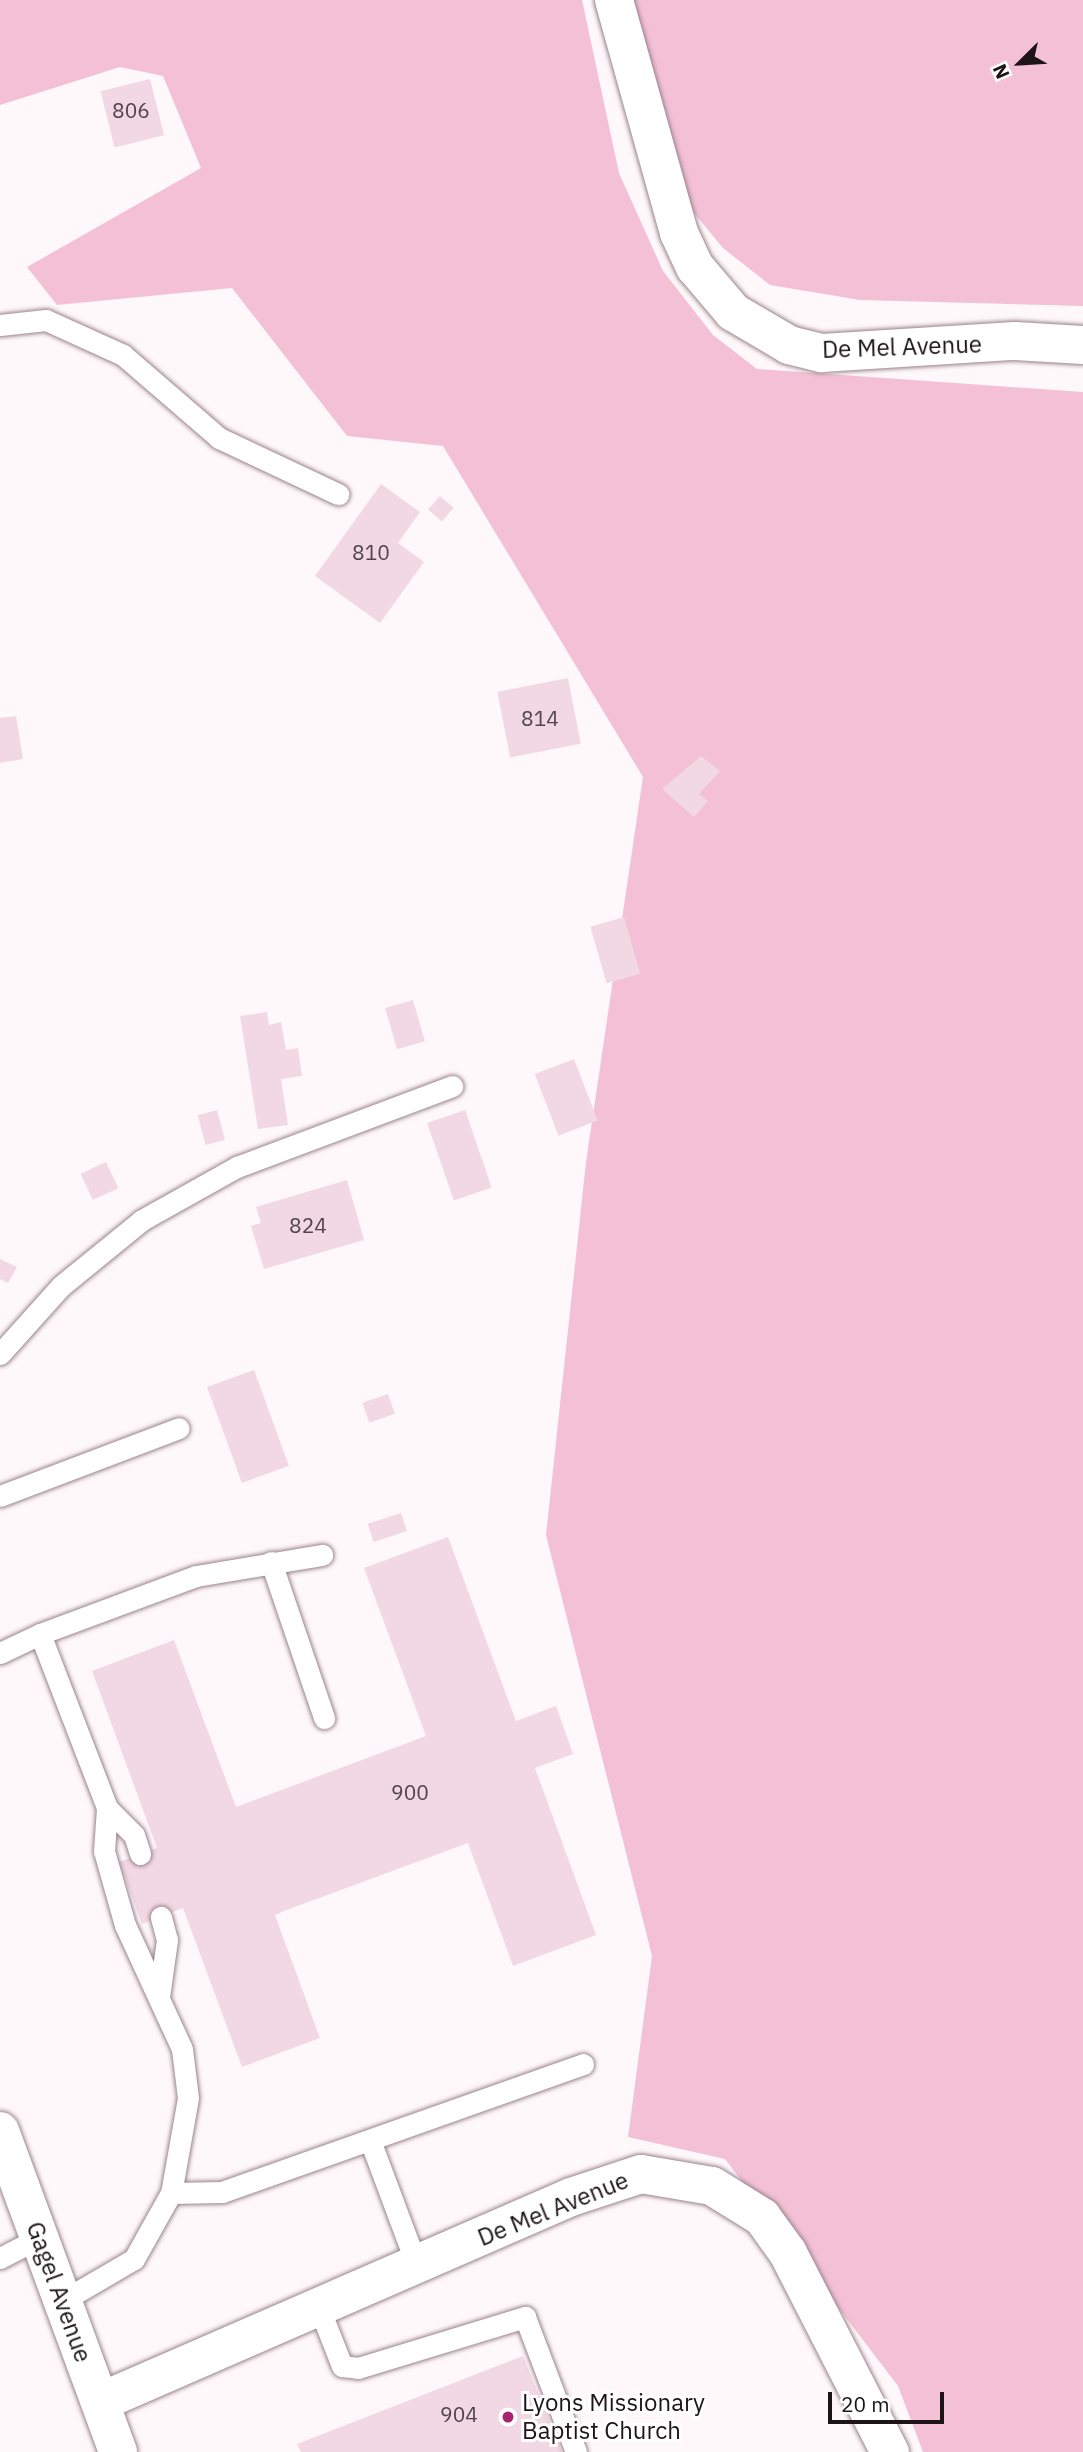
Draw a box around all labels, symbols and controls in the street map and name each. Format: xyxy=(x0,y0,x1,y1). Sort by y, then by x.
north arrow xyxy=(985,28,1055,98)
text: N xyxy=(987,60,1015,83)
house number: 806 xyxy=(112,97,150,123)
street label: De Mel Avenue xyxy=(822,330,982,364)
house number: 810 xyxy=(352,539,390,565)
house number: 814 xyxy=(521,705,559,731)
house number: 824 xyxy=(289,1212,327,1238)
house number: 900 xyxy=(391,1779,429,1805)
street label: De Mel Avenue xyxy=(473,2166,633,2252)
street label: Gagel Avenue xyxy=(20,2218,98,2366)
scale bar xyxy=(831,2378,946,2422)
place label: Lyons Missionary Baptist Church xyxy=(522,2389,705,2445)
text: 20 m xyxy=(841,2390,890,2418)
house number: 904 xyxy=(440,2401,478,2427)
marker: Lyons Missionary Baptist Church xyxy=(500,2409,516,2425)

